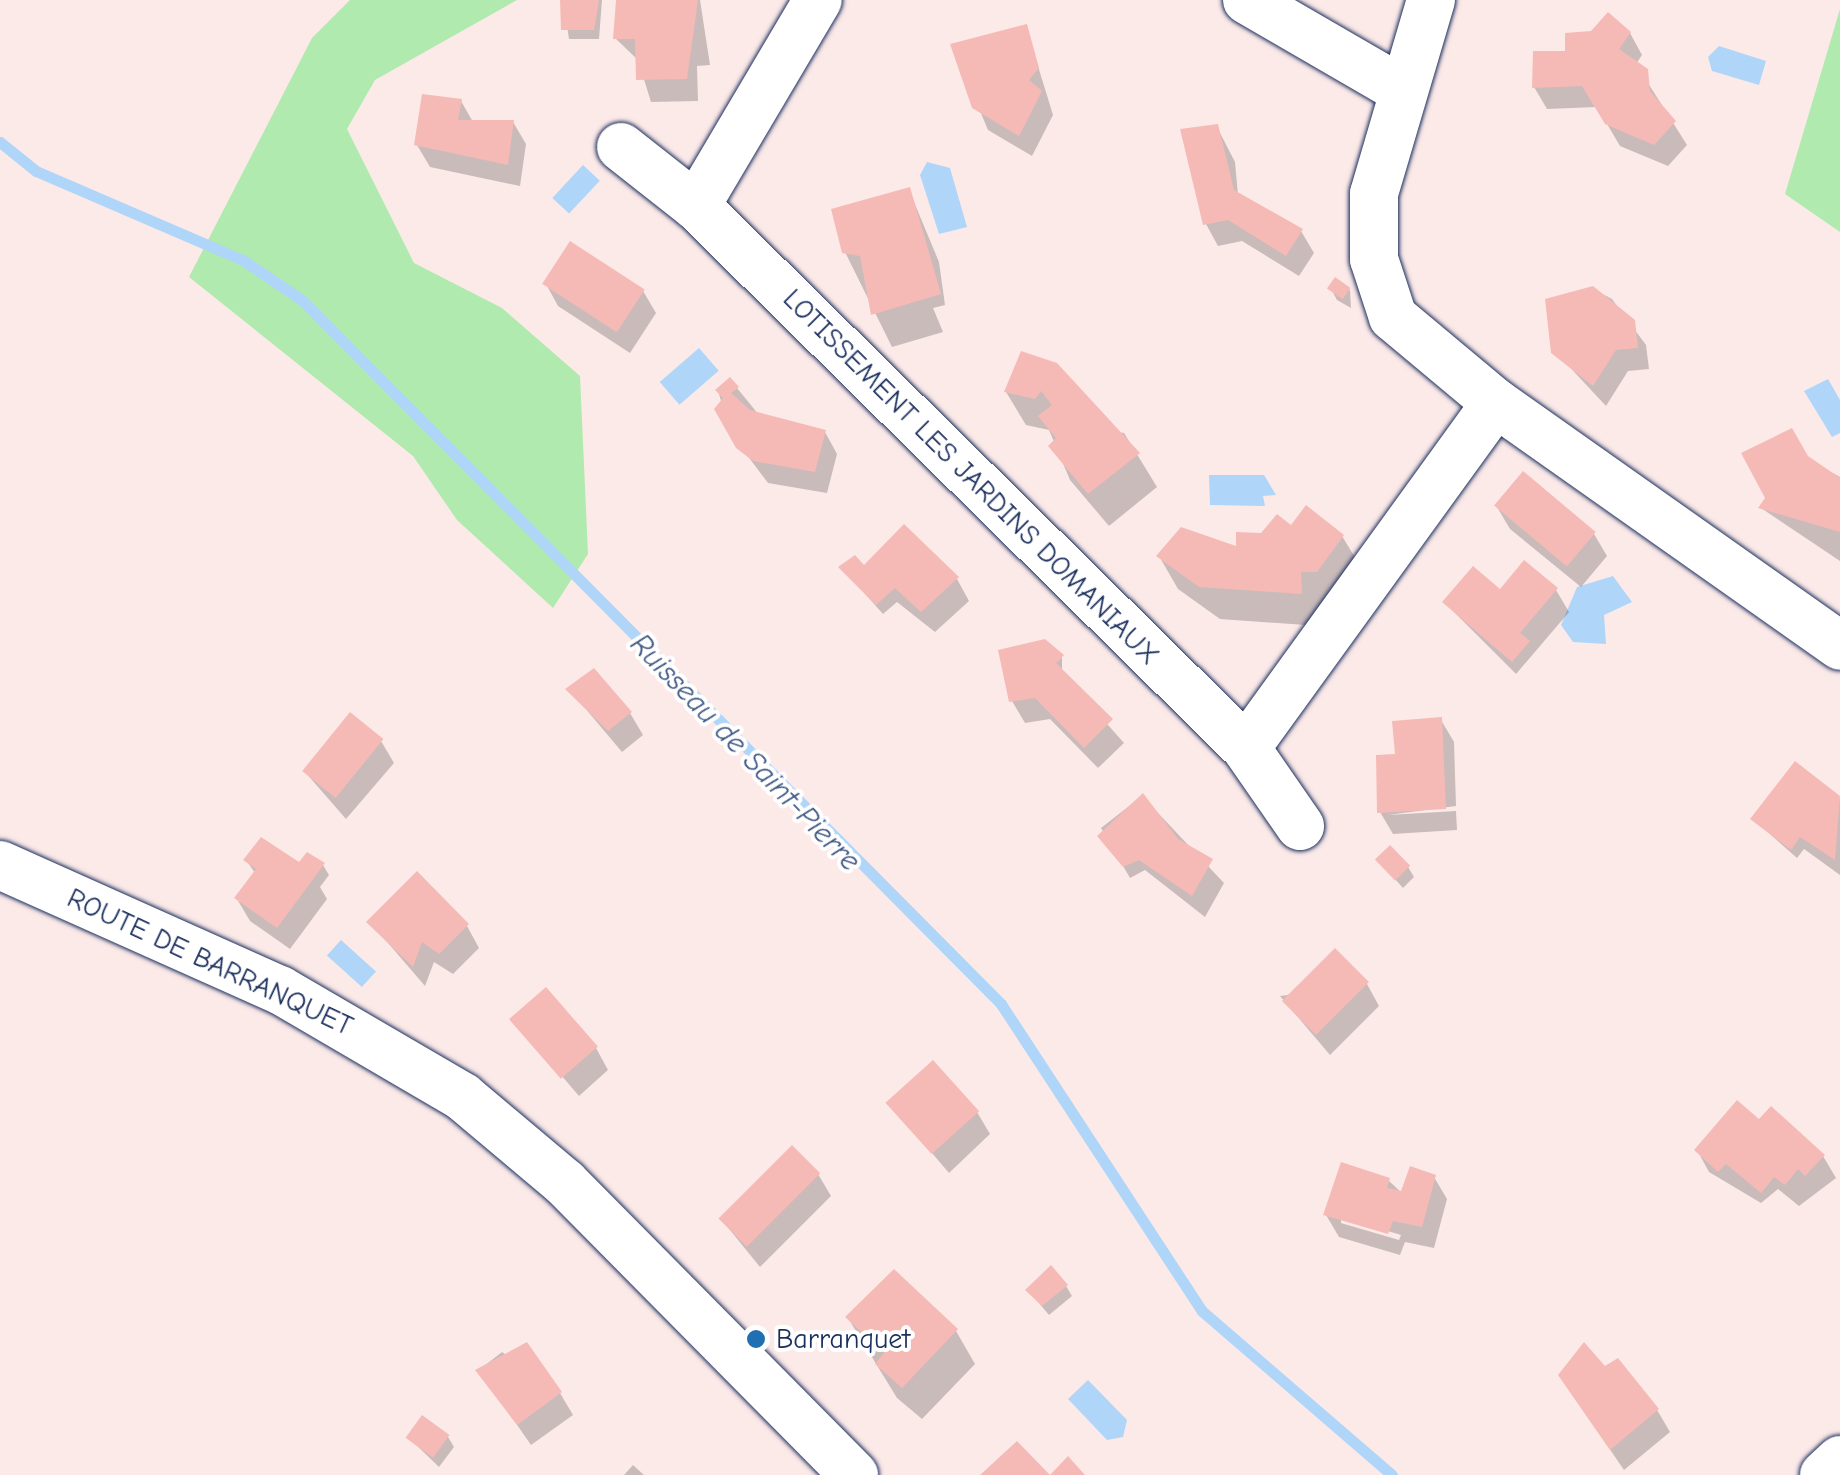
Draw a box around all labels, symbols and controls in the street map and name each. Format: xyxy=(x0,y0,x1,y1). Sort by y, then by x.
street label: LOTISSEMENT LES JARDINS DOMANIAUX xyxy=(776,282,1166,672)
water label: Ruisseau de Saint-Pierre xyxy=(622,627,868,879)
street label: ROUTE DE BARRANQUET xyxy=(62,881,358,1043)
place label: Barranquet xyxy=(776,1322,910,1356)
marker: Barranquet xyxy=(745,1328,767,1350)

